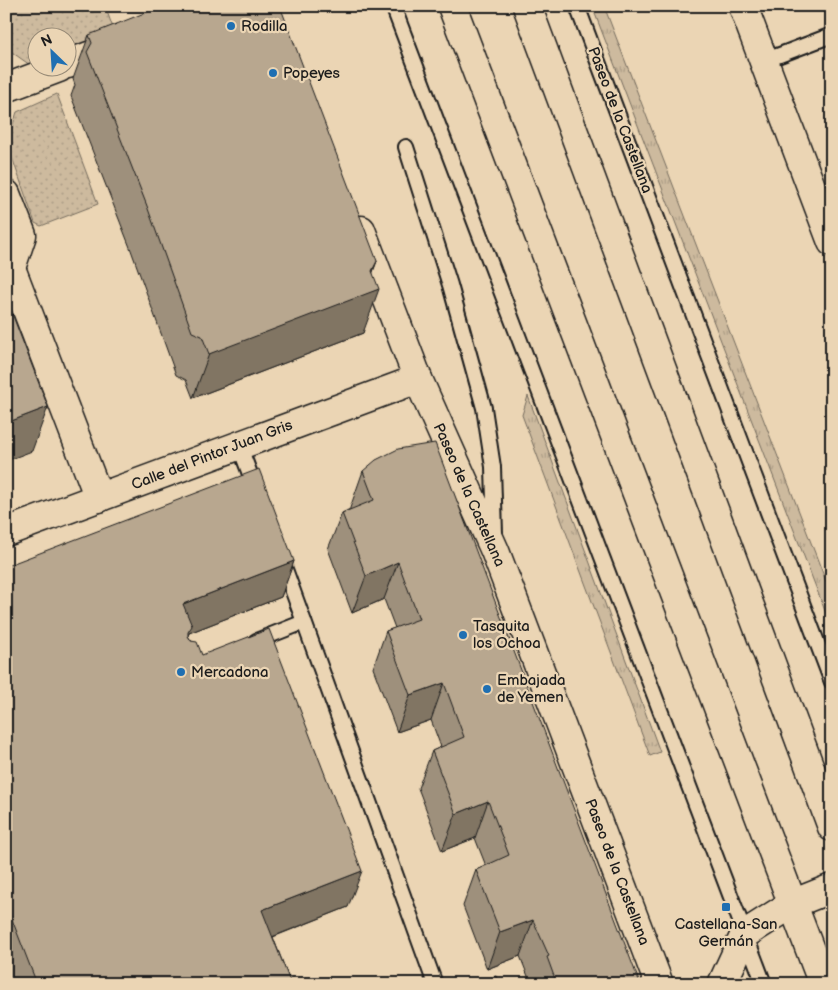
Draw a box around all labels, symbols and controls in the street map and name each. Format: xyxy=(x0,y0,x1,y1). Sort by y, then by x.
place label: Rodilla xyxy=(241,17,287,36)
marker: Rodilla xyxy=(225,20,237,32)
north arrow xyxy=(28,28,78,78)
text: N xyxy=(38,31,55,51)
street label: Paseo de la Castellana xyxy=(583,44,657,196)
place label: Popeyes xyxy=(283,64,341,83)
marker: Popeyes xyxy=(267,67,279,79)
street label: Calle del Pintor Juan Gris xyxy=(129,415,296,495)
street label: Paseo de la Castellana xyxy=(429,420,509,570)
place label: Tasquita los Ochoa xyxy=(473,617,541,653)
marker: Tasquita los Ochoa xyxy=(457,629,469,641)
place label: Mercadona xyxy=(191,663,269,682)
marker: Mercadona xyxy=(175,666,187,678)
place label: Embajada de Yemen xyxy=(497,671,566,707)
marker: Embajada de Yemen xyxy=(481,683,493,695)
street label: Paseo de la Castellana xyxy=(580,796,654,948)
marker: Castellana-San Germán xyxy=(720,901,732,913)
place label: Castellana-San Germán xyxy=(674,915,778,951)

